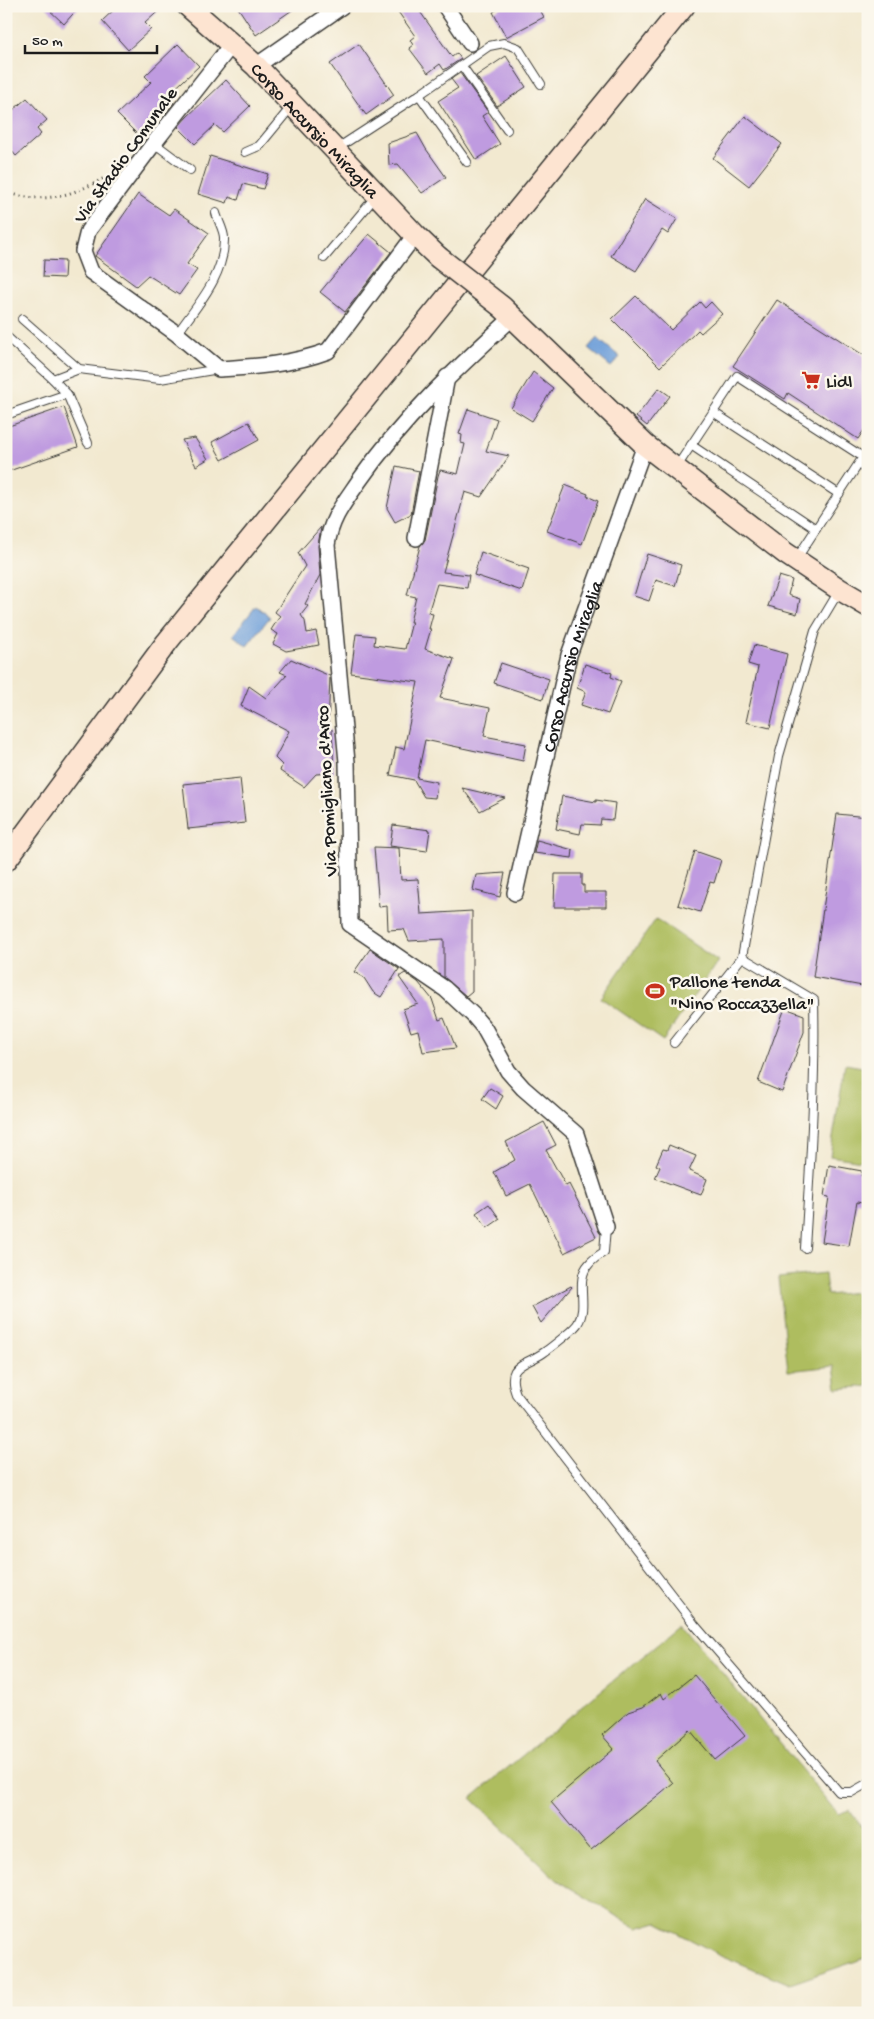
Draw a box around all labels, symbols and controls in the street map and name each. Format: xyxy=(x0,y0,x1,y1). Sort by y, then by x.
scale bar xyxy=(25,22,158,54)
text: 50 m xyxy=(32,33,63,51)
street label: Corso Accursio Miraglia xyxy=(244,59,384,206)
street label: Via Stadio Comunale xyxy=(69,83,184,229)
supermarket icon: Lidl xyxy=(800,369,822,391)
place label: Lidl xyxy=(826,372,852,395)
street label: Corso Accursio Miraglia xyxy=(539,577,610,755)
street label: Via Pomigliano d'Arco xyxy=(313,705,345,878)
place label: Pallone tenda "Nino Roccazzella" xyxy=(669,972,814,1017)
sports icon: Pallone tenda "Nino Roccazzella" xyxy=(644,980,666,1002)

